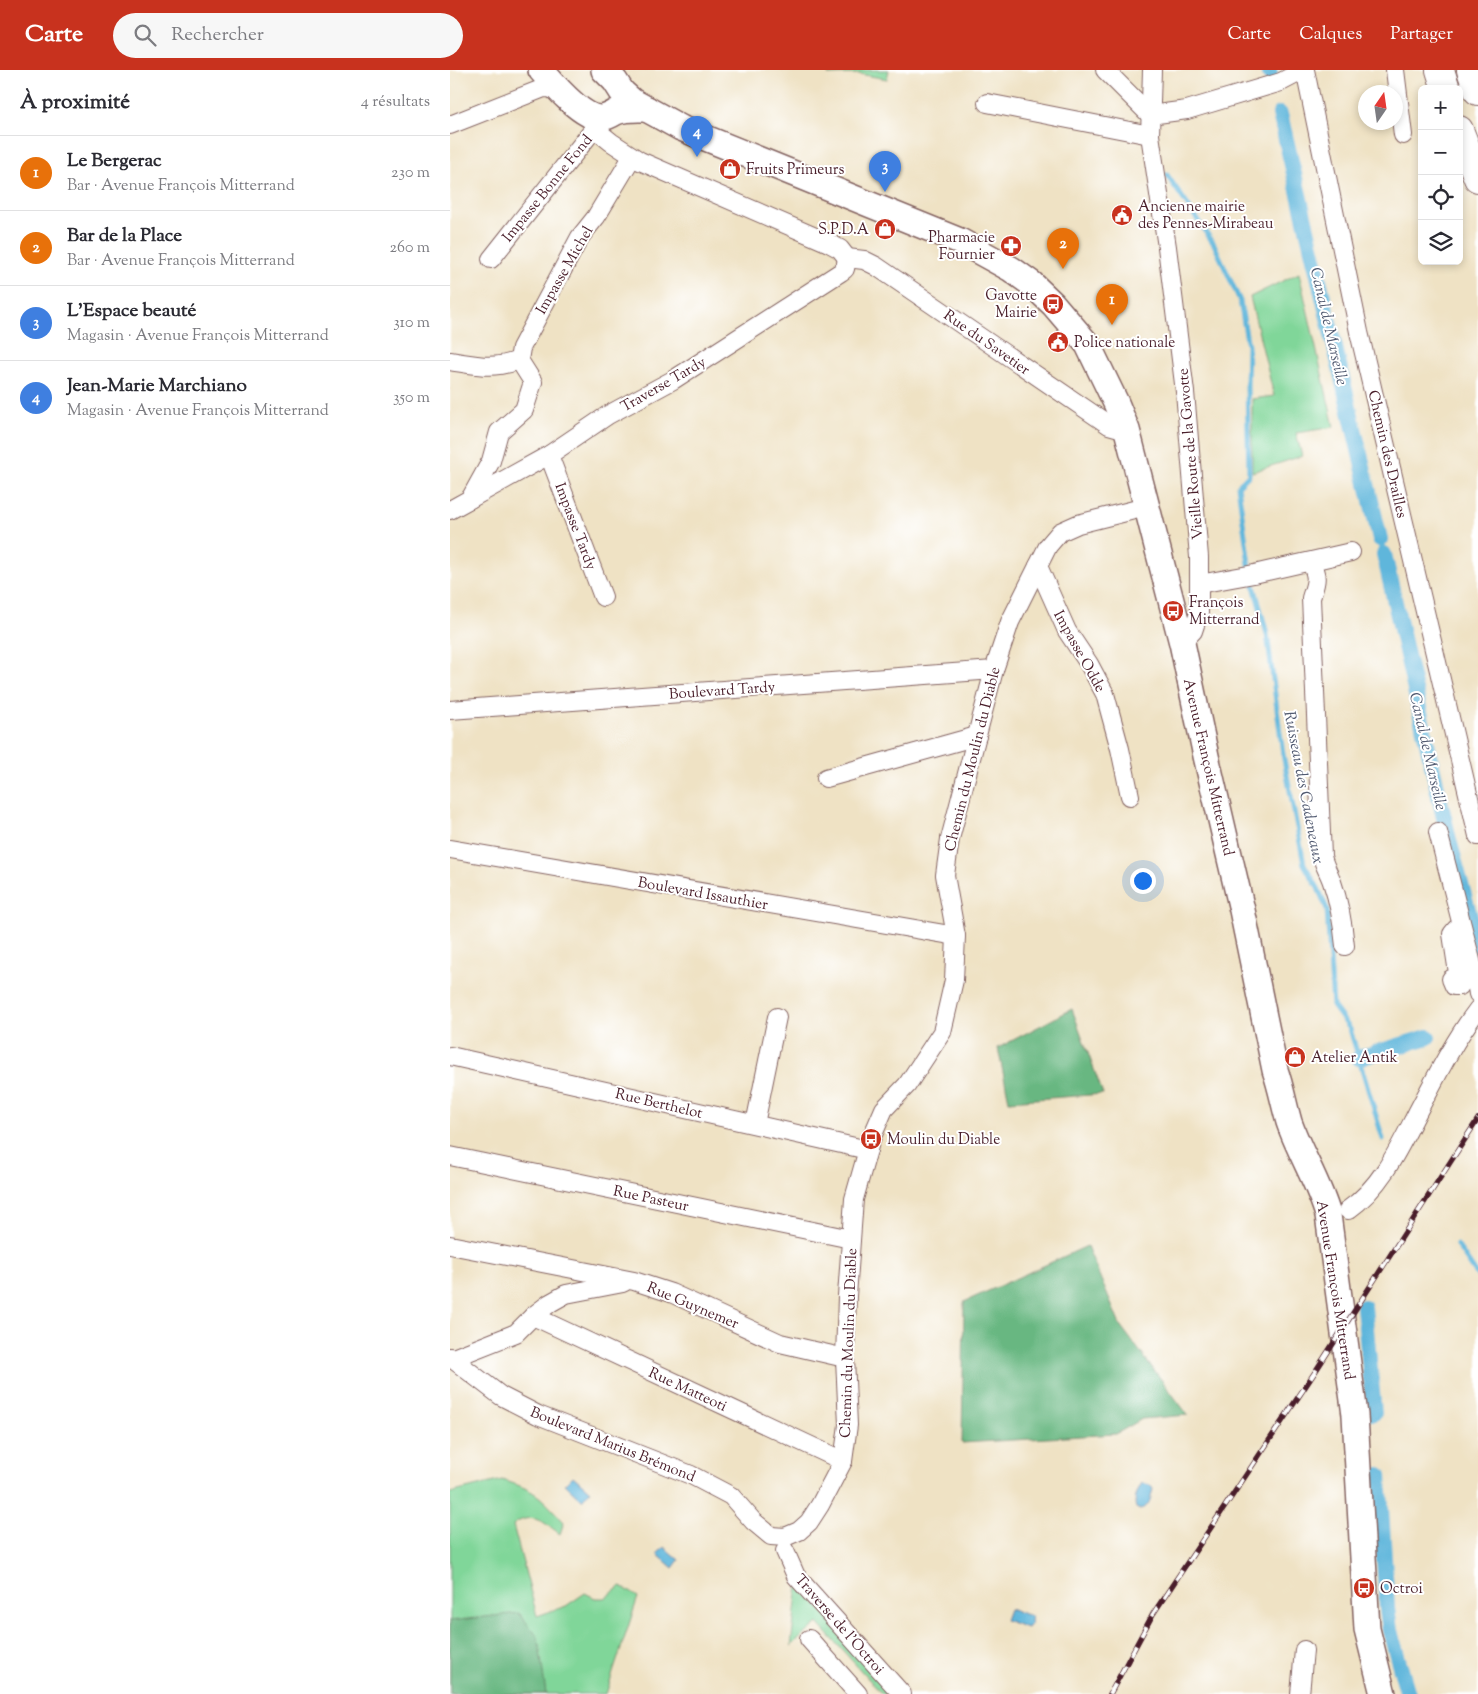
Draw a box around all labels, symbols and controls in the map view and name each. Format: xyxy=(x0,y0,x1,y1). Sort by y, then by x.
search box xyxy=(113,13,463,58)
text: Carte xyxy=(25,18,83,52)
icon: search xyxy=(131,21,159,49)
text: Rechercher xyxy=(171,22,264,49)
text: Carte xyxy=(1228,22,1271,48)
text: Calques xyxy=(1299,22,1362,48)
text: Partager xyxy=(1390,22,1453,48)
north arrow xyxy=(1358,85,1403,130)
map controls xyxy=(1418,85,1463,265)
button: + xyxy=(1418,85,1463,130)
text: À proximité xyxy=(20,88,130,118)
text: 4 résultats xyxy=(361,91,430,114)
pin: 4 xyxy=(681,116,713,157)
street label: Impasse Bonne Fond xyxy=(498,130,599,247)
button: − xyxy=(1418,130,1463,175)
text: Le Bergerac xyxy=(67,148,162,175)
pin: 3 xyxy=(869,151,901,192)
shop icon: Fruits Primeurs xyxy=(718,157,742,181)
place label: Fruits Primeurs xyxy=(746,160,844,181)
text: 1 xyxy=(33,162,39,185)
text: 230 m xyxy=(391,162,430,185)
text: Bar · Avenue François Mitterrand xyxy=(67,175,295,198)
button: locate xyxy=(1418,175,1463,220)
place label: Ancienne mairie des Pennes-Mirabeau xyxy=(1138,197,1274,235)
public building icon: Ancienne mairie des Pennes-Mirabeau xyxy=(1110,203,1134,227)
shop icon: S.P.D.A xyxy=(873,217,897,241)
place label: S.P.D.A xyxy=(818,220,869,241)
button: layers xyxy=(1418,220,1463,265)
text: Bar de la Place xyxy=(67,223,182,250)
street label: Impasse Michel xyxy=(531,223,599,319)
place label: Pharmacie Fournier xyxy=(928,228,995,266)
pin: 2 xyxy=(1047,228,1079,269)
pharmacy icon: Pharmacie Fournier xyxy=(999,234,1023,258)
text: 2 xyxy=(32,237,40,260)
text: 260 m xyxy=(389,237,430,260)
text: Bar · Avenue François Mitterrand xyxy=(67,250,295,273)
water label: Canal de Marseille xyxy=(1303,265,1352,388)
pin: 1 xyxy=(1096,284,1128,325)
place label: Gavotte Mairie xyxy=(985,286,1037,324)
bus stop icon: Gavotte Mairie xyxy=(1041,292,1065,316)
text: L'Espace beauté xyxy=(67,298,196,325)
street label: Rue du Savetier xyxy=(939,306,1034,381)
text: 3 xyxy=(33,312,39,335)
text: 310 m xyxy=(393,312,430,335)
text: Magasin · Avenue François Mitterrand xyxy=(67,325,329,348)
public building icon: Police nationale xyxy=(1046,330,1070,354)
place label: Police nationale xyxy=(1074,333,1175,354)
street label: Traverse Tardy xyxy=(617,352,711,418)
street label: Vieille Route de la Gavotte xyxy=(1174,367,1209,541)
text: Jean-Marie Marchiano xyxy=(67,373,247,400)
text: 4 xyxy=(32,387,40,410)
text: 350 m xyxy=(393,387,430,410)
street label: Chemin des Drailles xyxy=(1362,388,1411,520)
text: Magasin · Avenue François Mitterrand xyxy=(67,400,329,423)
street label: Impasse Tardy xyxy=(548,480,601,574)
place label: François Mitterrand xyxy=(1189,593,1260,631)
bus stop icon: François Mitterrand xyxy=(1161,599,1185,623)
street label: Impasse Odde xyxy=(1047,607,1110,697)
street label: Chemin du Moulin du Diable xyxy=(940,665,1007,854)
street label: Boulevard Tardy xyxy=(668,677,776,706)
street label: Avenue François Mitterrand xyxy=(1177,677,1238,859)
water label: Canal de Marseille xyxy=(1402,690,1451,813)
water label: Ruisseau des Cadeneaux xyxy=(1276,709,1329,866)
your location xyxy=(1130,868,1156,894)
street label: Boulevard Issauthier xyxy=(636,873,770,916)
shop icon: Atelier Antik xyxy=(1283,1045,1307,1069)
place label: Atelier Antik xyxy=(1311,1048,1398,1069)
street label: Rue Berthelot xyxy=(613,1084,704,1125)
bus stop icon: Moulin du Diable xyxy=(859,1127,883,1151)
place label: Moulin du Diable xyxy=(887,1130,1000,1151)
street label: Rue Pasteur xyxy=(611,1181,691,1218)
street label: Avenue François Mitterrand xyxy=(1310,1199,1359,1382)
street label: Chemin du Moulin du Diable xyxy=(836,1248,863,1438)
street label: Rue Guynemer xyxy=(643,1278,742,1335)
street label: Rue Matteoti xyxy=(645,1363,730,1418)
street label: Boulevard Marius Brémond xyxy=(527,1403,699,1488)
street label: Traverse de l'Octroi xyxy=(789,1570,888,1680)
bus stop icon: Octroi xyxy=(1352,1576,1376,1600)
place label: Octroi xyxy=(1380,1579,1423,1600)

